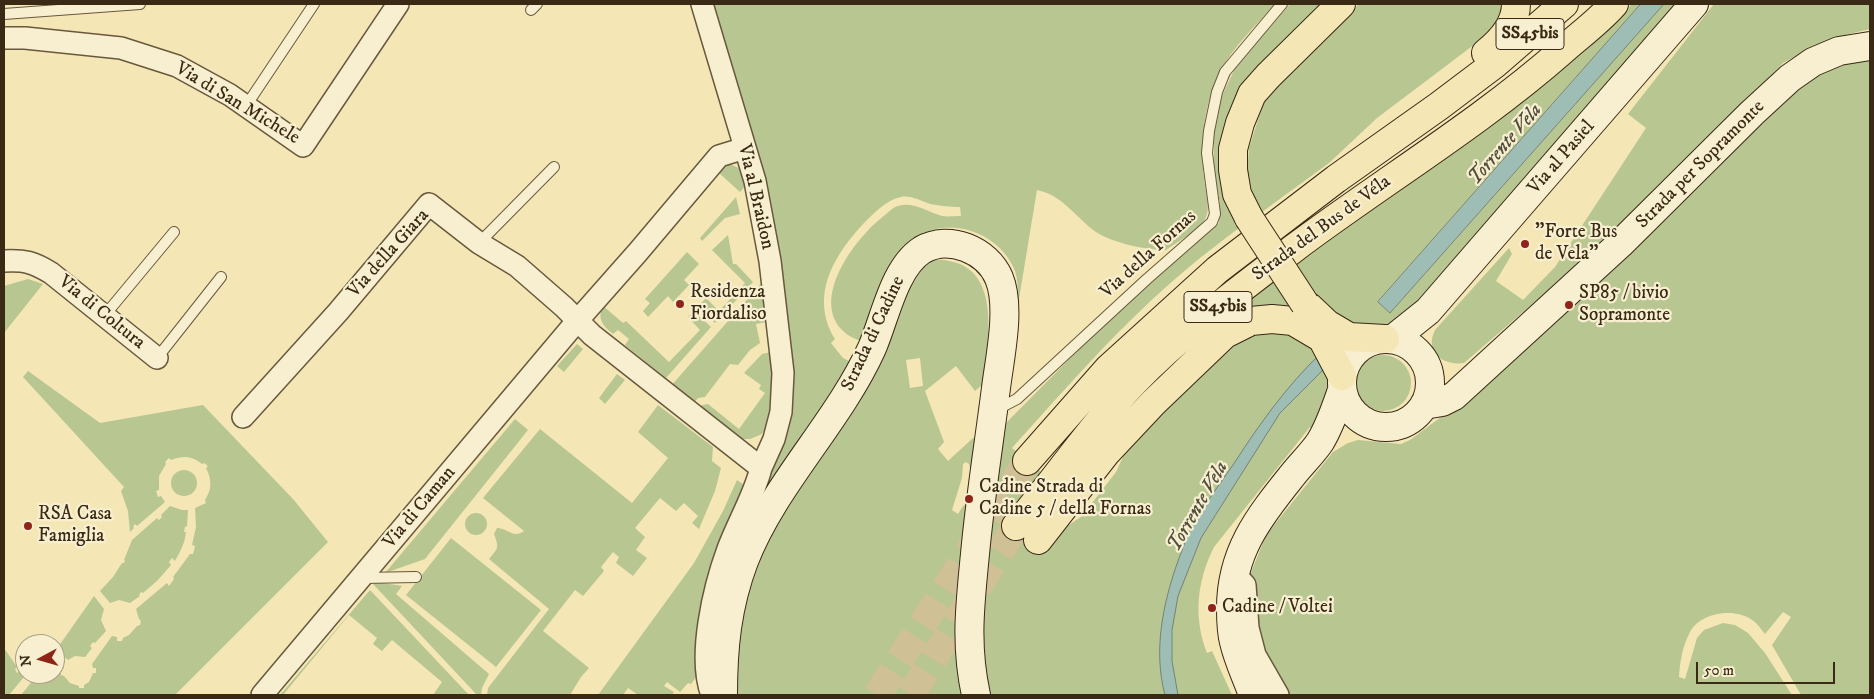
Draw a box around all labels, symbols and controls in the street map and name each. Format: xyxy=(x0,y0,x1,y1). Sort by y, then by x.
road number: SS45bis xyxy=(1496,18,1564,50)
street label: Via di San Michele xyxy=(171,58,303,150)
street label: Strada per Sopramonte xyxy=(1632,96,1770,234)
water label: Torrente Vela xyxy=(1464,99,1548,191)
street label: Via al Pasiel xyxy=(1524,116,1600,200)
street label: Via al Braidon xyxy=(732,142,778,252)
street label: Strada del Bus de Véla xyxy=(1248,171,1396,287)
street label: Via della Giara xyxy=(343,205,435,303)
street label: Via della Fornas xyxy=(1096,206,1202,304)
place label: "Forte Bus de Vela" xyxy=(1535,222,1617,266)
marker: "Forte Bus de Vela" xyxy=(1519,238,1531,250)
street label: Via di Coltura xyxy=(53,271,149,355)
street label: Strada di Cadine xyxy=(837,273,911,395)
place label: Residenza Fiordaliso xyxy=(690,282,766,326)
place label: SP85 / bivio Sopramonte xyxy=(1579,283,1670,327)
road number: SS45bis xyxy=(1184,292,1252,322)
marker: Residenza Fiordaliso xyxy=(674,298,686,310)
marker: SP85 / bivio Sopramonte xyxy=(1563,299,1575,311)
water label: Torrente Vela xyxy=(1164,458,1234,556)
street label: Via di Caman xyxy=(379,462,461,554)
place label: Cadine Strada di Cadine 5 / della Fornas xyxy=(979,477,1151,521)
marker: Cadine Strada di Cadine 5 / della Fornas xyxy=(963,493,975,505)
place label: RSA Casa Famiglia xyxy=(38,504,112,548)
marker: RSA Casa Famiglia xyxy=(22,520,34,532)
place label: Cadine / Voltei xyxy=(1222,597,1333,619)
marker: Cadine / Voltei xyxy=(1206,602,1218,614)
north arrow xyxy=(15,634,65,684)
scale bar xyxy=(1699,652,1838,684)
text: N xyxy=(17,654,36,667)
text: 50 m xyxy=(1704,661,1734,680)

